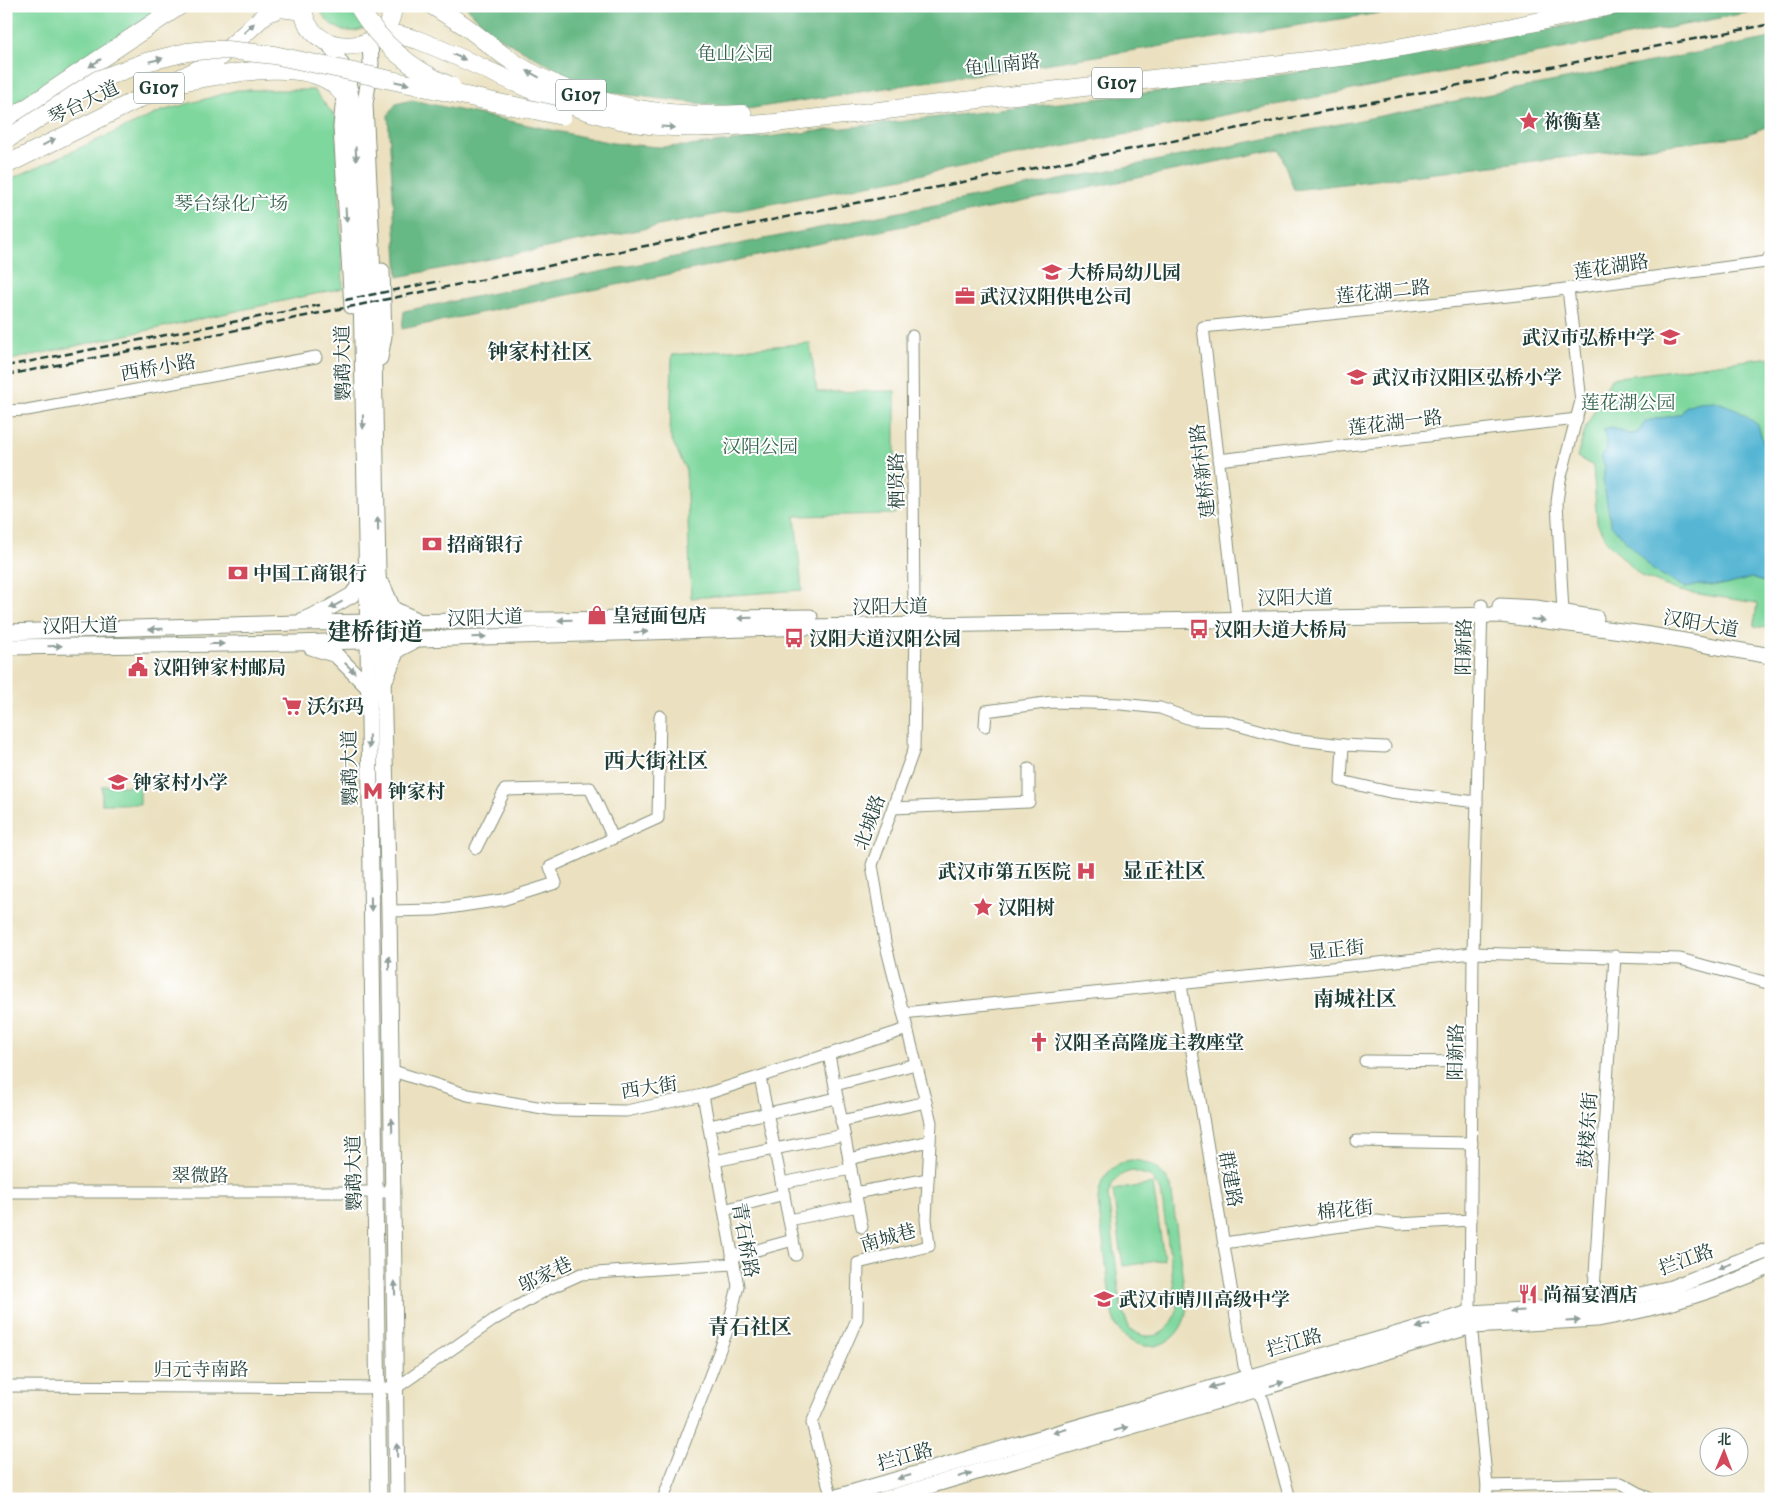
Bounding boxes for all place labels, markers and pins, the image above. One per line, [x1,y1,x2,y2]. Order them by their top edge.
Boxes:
place icon: 祢衡墓 [1518,110,1540,132]
place label: 祢衡墓 [1544,110,1601,136]
school or university icon: 大桥局幼儿园 [1041,261,1063,283]
place label: 大桥局幼儿园 [1067,261,1181,287]
office icon: 武汉汉阳供电公司 [954,285,976,307]
place label: 武汉汉阳供电公司 [980,285,1132,311]
place label: 武汉市弘桥中学 [1522,326,1655,352]
school or university icon: 武汉市弘桥中学 [1659,326,1681,348]
school or university icon: 武汉市汉阳区弘桥小学 [1346,366,1368,388]
place label: 武汉市汉阳区弘桥小学 [1372,366,1562,392]
bank icon: 招商银行 [421,533,443,555]
place label: 招商银行 [447,533,523,559]
bank icon: 中国工商银行 [227,562,249,584]
place label: 中国工商银行 [253,562,367,588]
shop icon: 皇冠面包店 [586,604,608,626]
place label: 皇冠面包店 [612,604,707,630]
bus stop icon: 汉阳大道大桥局 [1188,618,1210,640]
place label: 汉阳大道大桥局 [1214,618,1347,644]
bus stop icon: 汉阳大道汉阳公园 [783,627,805,649]
place label: 汉阳大道汉阳公园 [809,627,961,653]
public building icon: 汉阳钟家村邮局 [127,656,149,678]
place label: 汉阳钟家村邮局 [153,656,286,682]
supermarket icon: 沃尔玛 [281,695,303,717]
place label: 沃尔玛 [307,695,364,721]
school or university icon: 钟家村小学 [107,771,129,793]
place label: 钟家村小学 [133,771,228,797]
metro station icon: 钟家村 [362,780,384,802]
place label: 钟家村 [388,780,445,806]
place label: 武汉市第五医院 [938,860,1071,886]
hospital icon: 武汉市第五医院 [1075,860,1097,882]
place icon: 汉阳树 [972,896,994,918]
place label: 汉阳树 [998,896,1055,922]
church icon: 汉阳圣高隆庞主教座堂 [1028,1031,1050,1053]
place label: 汉阳圣高隆庞主教座堂 [1054,1031,1244,1057]
restaurant icon: 尚福宴酒店 [1517,1283,1539,1305]
place label: 尚福宴酒店 [1543,1283,1638,1309]
school or university icon: 武汉市晴川高级中学 [1093,1288,1115,1310]
place label: 武汉市晴川高级中学 [1119,1288,1290,1314]

